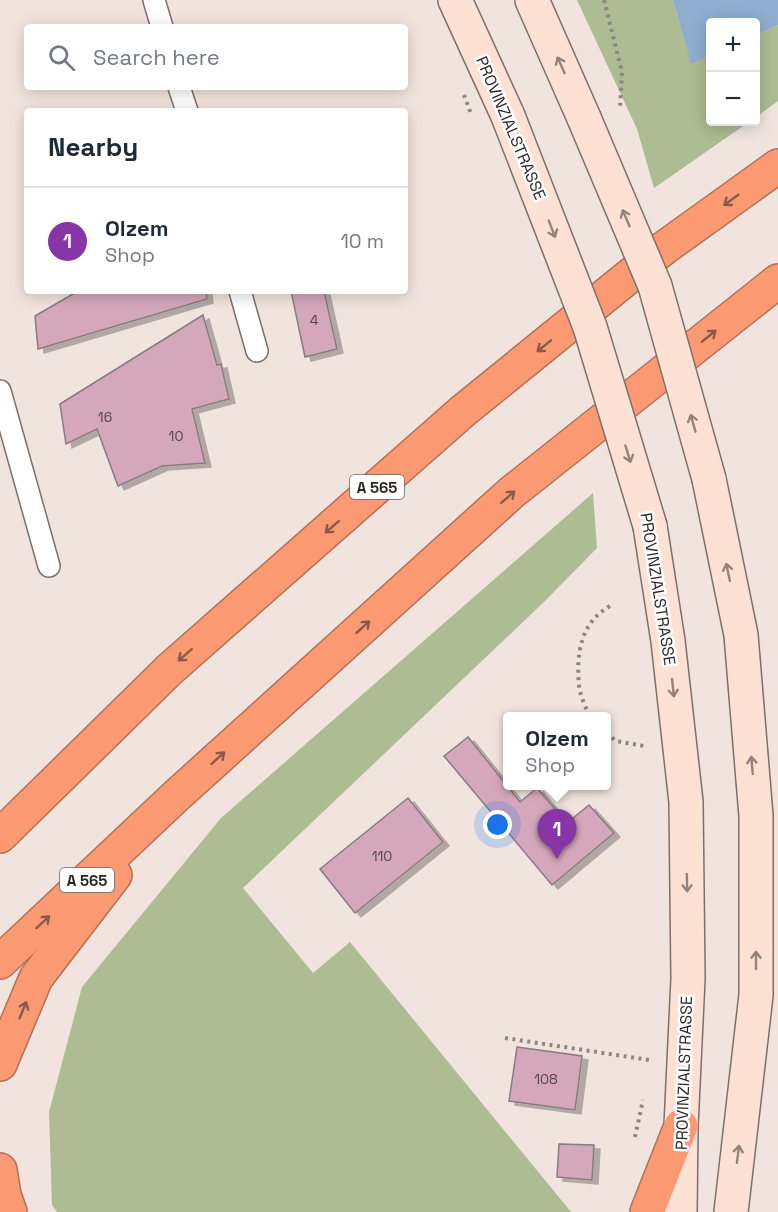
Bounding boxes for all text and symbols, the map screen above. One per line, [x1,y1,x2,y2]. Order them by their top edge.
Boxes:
map controls [706,18,760,126]
button: + [706,18,760,72]
search box [24,24,408,90]
icon: search [45,41,78,74]
text: Search here [93,43,220,71]
street label: PROVINZIALSTRASSE [471,53,551,203]
one-way arrow [554,56,566,74]
button: − [706,72,760,126]
text: Nearby [48,130,138,164]
one-way arrow [723,194,739,206]
one-way arrow [620,209,631,228]
text: Olzem [105,214,168,242]
one-way arrow [548,220,559,238]
text: 1 [63,228,72,254]
text: 10 m [340,228,384,254]
text: Shop [105,242,155,268]
house number: 4 [310,311,319,329]
one-way arrow [701,329,717,342]
one-way arrow [536,339,552,352]
house number: 16 [98,408,112,426]
one-way arrow [687,414,698,433]
house number: 10 [169,427,183,445]
one-way arrow [623,444,634,463]
road number: A 565 [350,475,404,499]
one-way arrow [500,490,515,504]
street label: PROVINZIALSTRASSE [636,511,680,667]
one-way arrow [324,520,339,534]
one-way arrow [722,563,733,582]
one-way arrow [355,620,370,634]
one-way arrow [177,649,193,662]
one-way arrow [668,678,679,698]
popup [503,712,611,790]
text: Olzem [525,724,589,752]
one-way arrow [210,751,225,765]
text: Shop [525,752,575,778]
one-way arrow [746,756,757,776]
your location [483,810,512,839]
pin: 1 [538,810,576,859]
house number: 110 [372,847,392,865]
road number: A 565 [60,868,114,892]
one-way arrow [681,872,693,892]
one-way arrow [35,915,50,929]
one-way arrow [750,951,762,971]
street label: PROVINZIALSTRASSE [671,996,697,1150]
one-way arrow [18,1001,29,1020]
house number: 108 [534,1070,558,1088]
one-way arrow [732,1144,743,1164]

